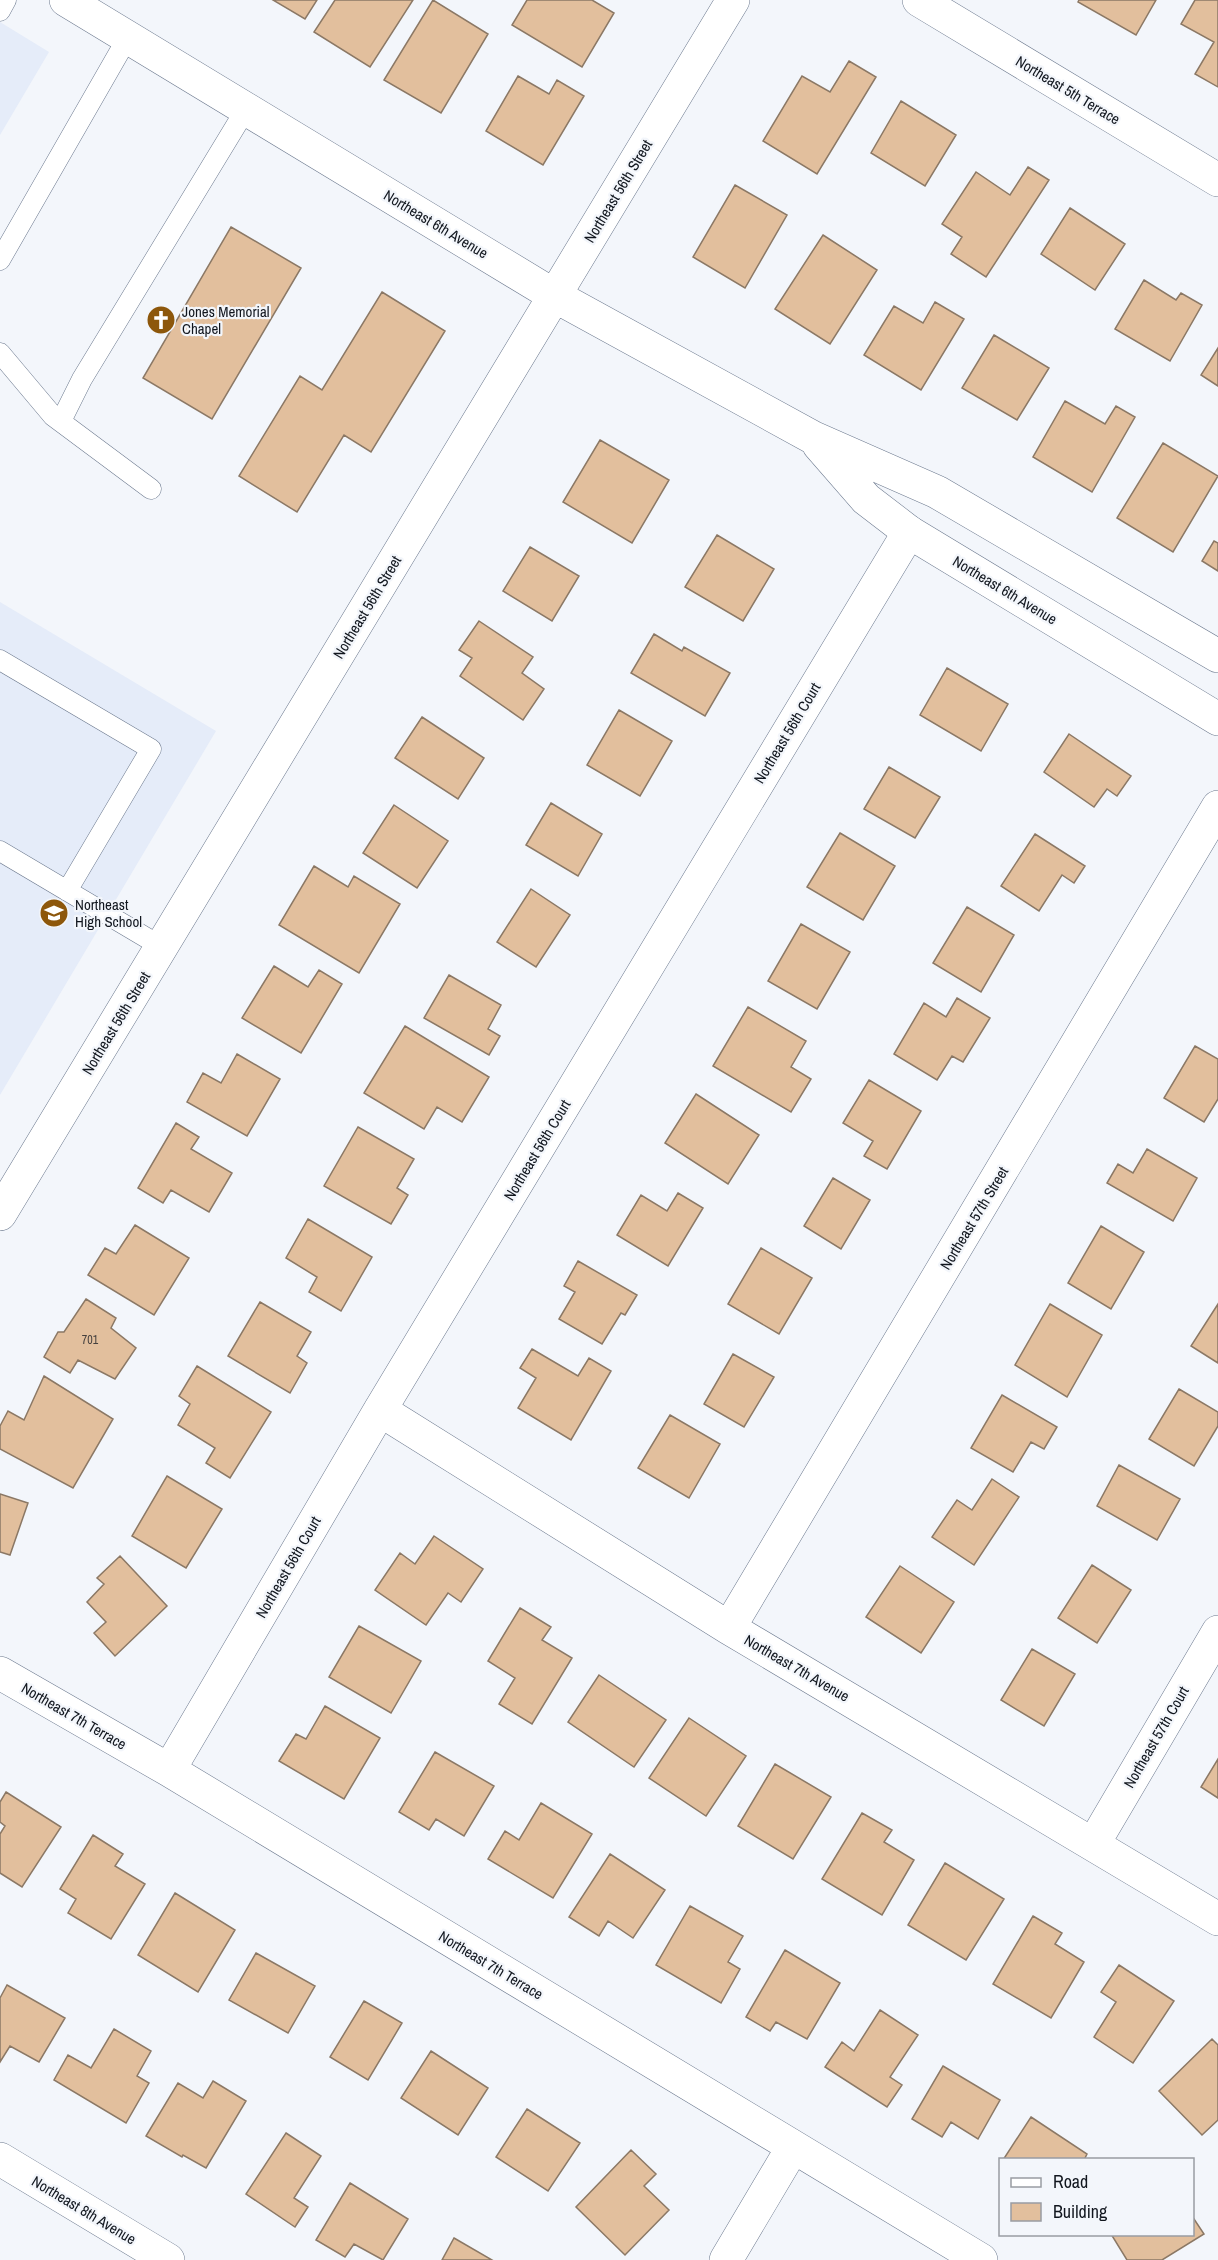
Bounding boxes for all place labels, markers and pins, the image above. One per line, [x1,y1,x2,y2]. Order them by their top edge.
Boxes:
place label: Jones Memorial Chapel [182,301,270,339]
church icon: Jones Memorial Chapel [145,304,177,336]
place label: Northeast High School [75,894,142,932]
school or university icon: Northeast High School [38,897,70,929]

